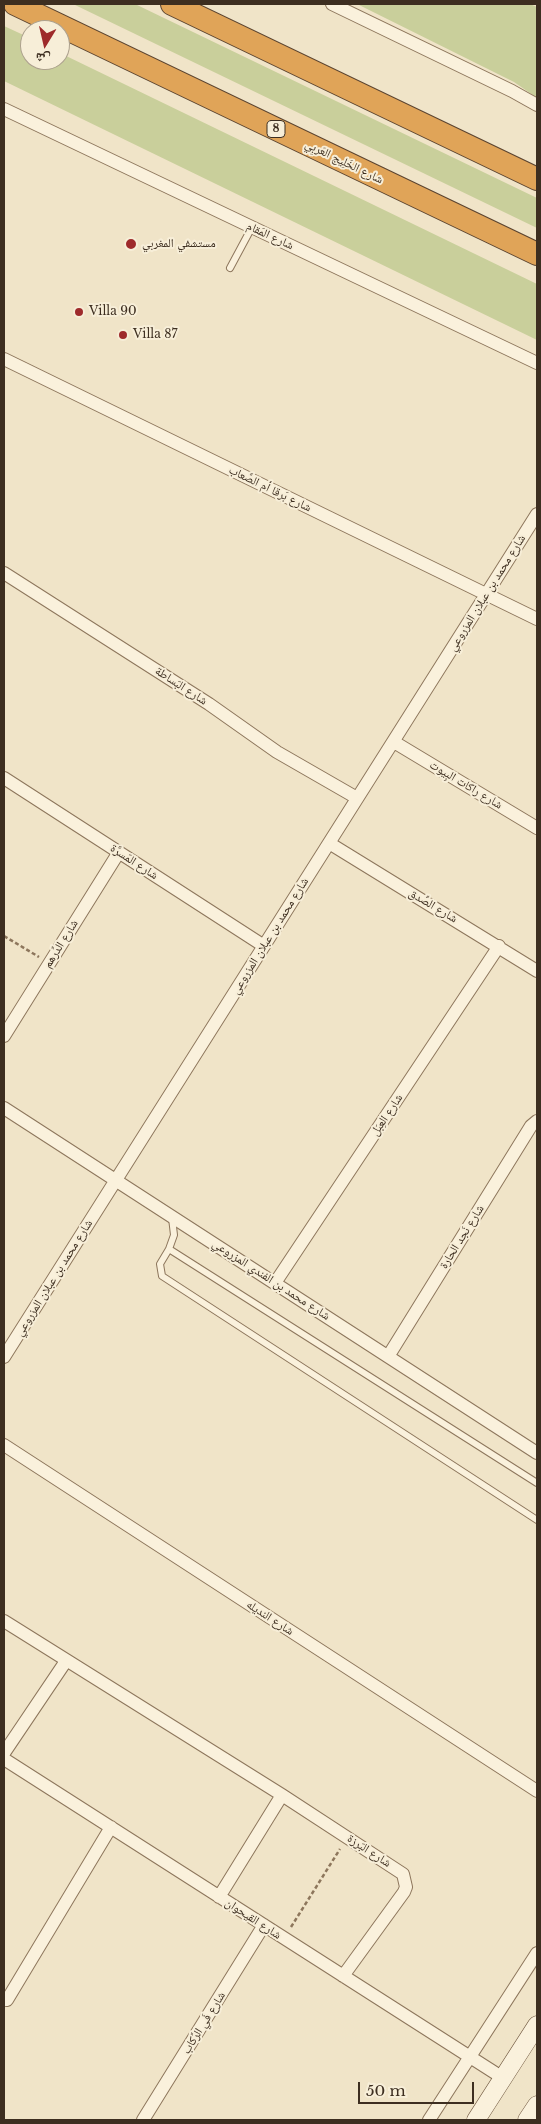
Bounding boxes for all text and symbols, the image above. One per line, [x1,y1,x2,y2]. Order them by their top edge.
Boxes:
north arrow [20,20,70,70]
text: ش [34,49,52,69]
road number: 8 [267,120,285,138]
street label: شارع الخَلِيج العَربِي [303,137,385,187]
street label: شارع المَقام [244,219,296,253]
marker: مستشفي المغربي [124,237,138,251]
place label: مستشفي المغربي [142,237,216,251]
place label: Villa 90 [89,305,137,319]
marker: Villa 90 [73,306,85,318]
place label: Villa 87 [133,328,178,342]
marker: Villa 87 [117,329,129,341]
street label: شارع بَرقا أم الصَّعاب [226,463,314,515]
street label: شارع محمد بن عبلان المزروعي [445,532,529,654]
street label: شارع البَساطة [152,664,210,708]
street label: شارع راكات البِيوت [427,758,505,812]
street label: شارع المَسرَّة [107,841,161,883]
street label: شارع محمد بن عبلان المزروعي [228,875,312,997]
street label: شارع الصِّدق [406,886,460,926]
street label: شارع الدِّرهم [40,917,82,971]
street label: شارع العِبَل [368,1091,406,1139]
street label: شارع نَجد الحارة [437,1202,487,1272]
street label: شارع محمد بن عبلان المزروعي [12,1217,96,1339]
street label: شارع محمد بن الفندي المزروعي [209,1237,333,1323]
street label: شارع النديله [244,1597,296,1639]
street label: شارع البَرزة [344,1831,394,1871]
street label: شارع القيحوان [222,1896,284,1942]
street label: شارع فَي الرِّكاب [179,1989,229,2057]
scale bar [361,2072,477,2104]
text: 50 m [366,2081,406,2100]

